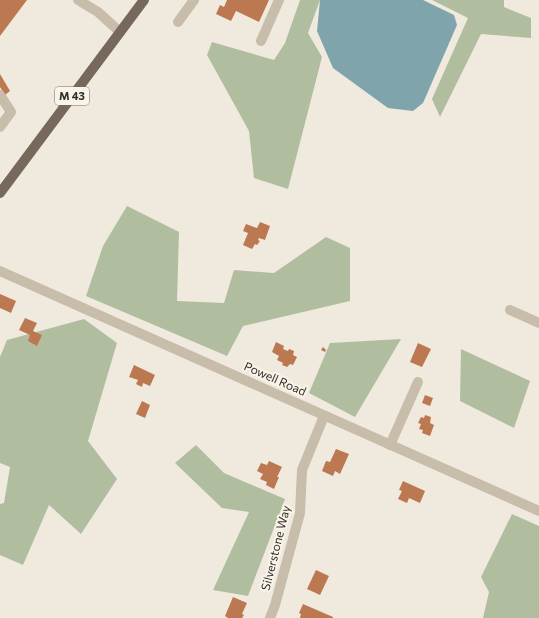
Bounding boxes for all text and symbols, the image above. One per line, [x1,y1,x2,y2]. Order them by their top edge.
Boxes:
road number: M 43 [55,87,89,105]
street label: Powell Road [242,358,309,398]
street label: Silverstone Way [258,504,292,592]

